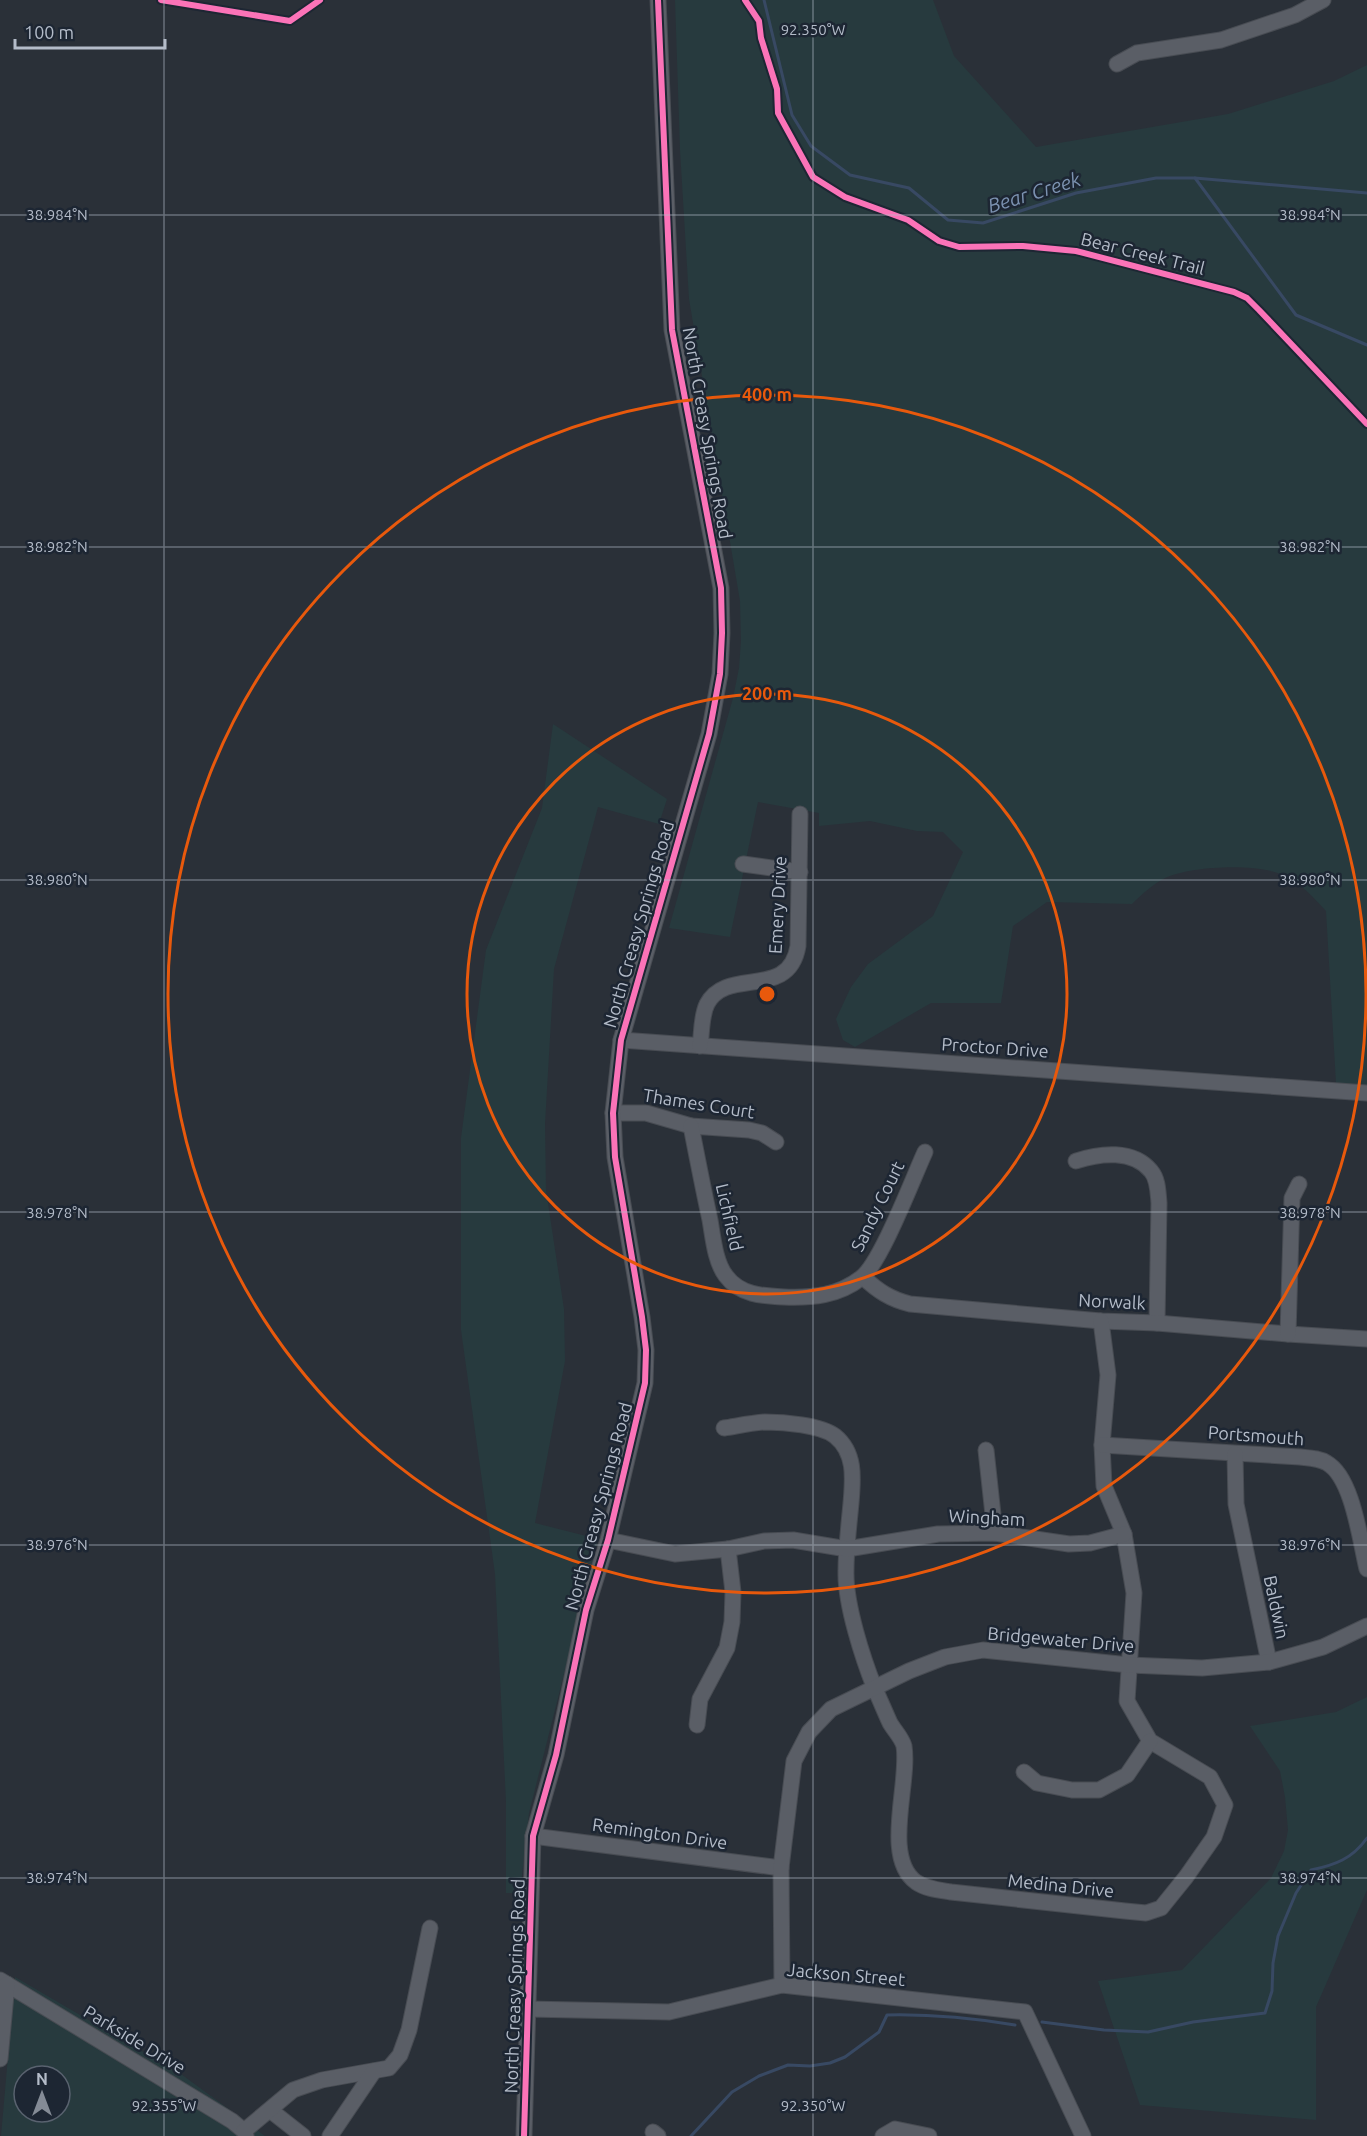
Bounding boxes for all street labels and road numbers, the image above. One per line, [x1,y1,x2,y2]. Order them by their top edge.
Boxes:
street label: Bear Creek Trail [1079,228,1207,278]
street label: North Creasy Springs Road [680,326,736,540]
street label: North Creasy Springs Road [599,818,677,1030]
street label: Emery Drive [764,855,790,955]
street label: Proctor Drive [941,1033,1049,1061]
street label: Thames Court [642,1084,756,1122]
street label: Sandy Court [847,1158,907,1254]
street label: Lichfield [713,1181,747,1253]
street label: Norwalk [1078,1289,1146,1313]
street label: North Creasy Springs Road [561,1400,635,1612]
street label: Portsmouth [1207,1422,1305,1448]
street label: Wingham [948,1505,1026,1529]
street label: Baldwin [1261,1573,1293,1641]
street label: Bridgewater Drive [987,1623,1135,1655]
street label: Remington Drive [591,1814,729,1852]
street label: Medina Drive [1007,1869,1115,1901]
street label: North Creasy Springs Road [500,1878,528,2094]
street label: Jackson Street [786,1959,906,1989]
street label: Parkside Drive [81,2001,189,2077]

